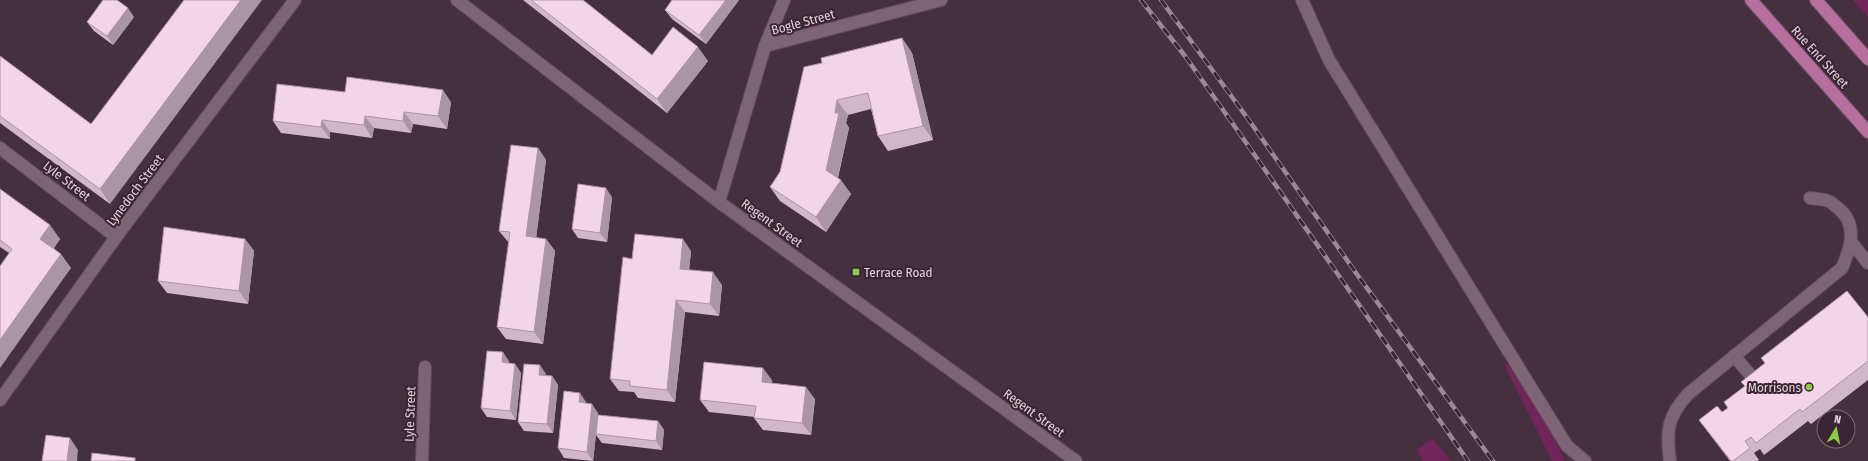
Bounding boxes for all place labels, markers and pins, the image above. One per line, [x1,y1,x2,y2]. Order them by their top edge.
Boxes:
place label: Terrace Road [864,265,933,280]
marker: Terrace Road [851,267,861,277]
place label: Morrisons [1748,380,1801,395]
marker: Morrisons [1804,382,1814,392]

